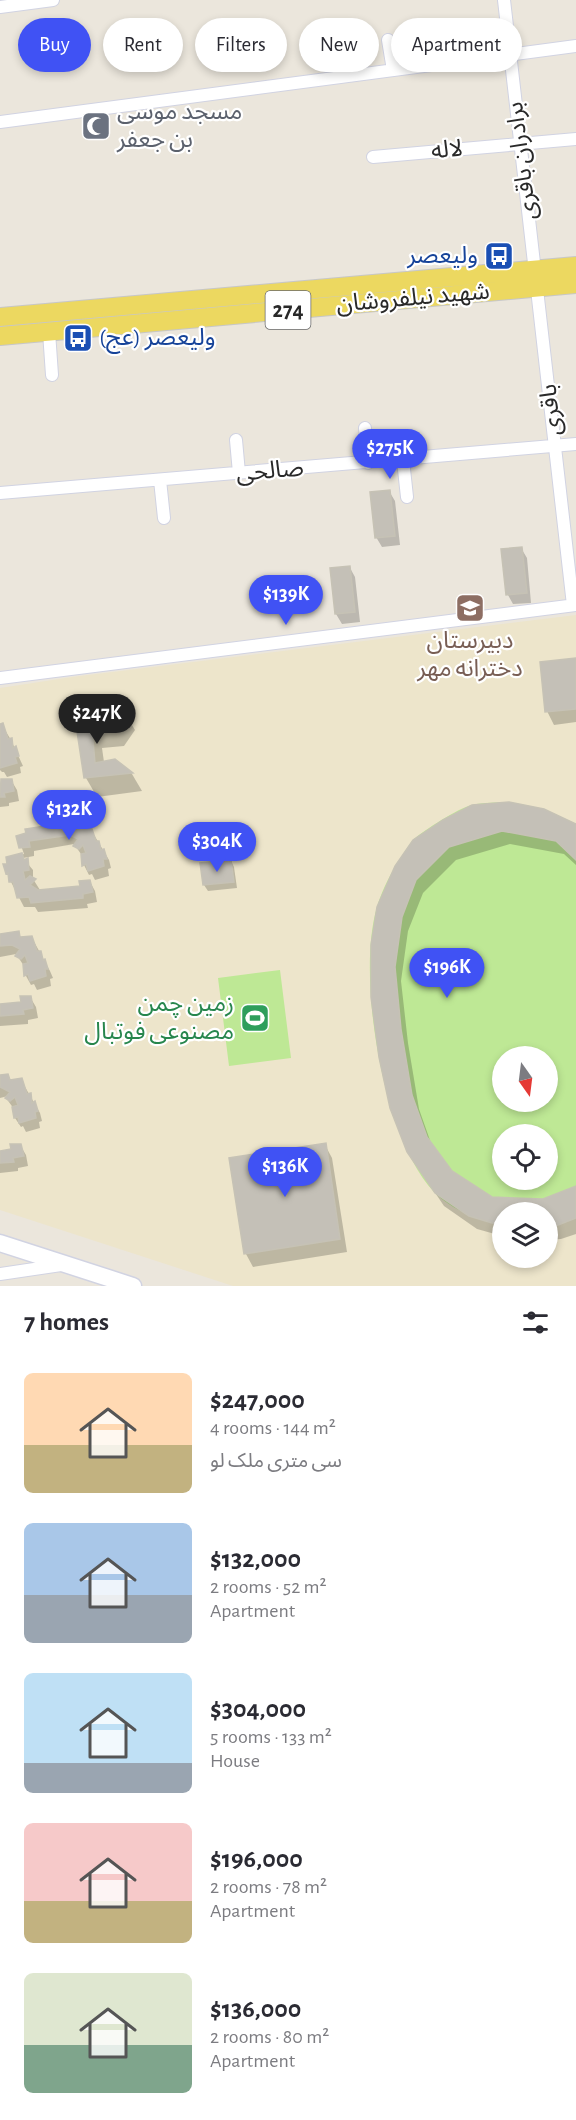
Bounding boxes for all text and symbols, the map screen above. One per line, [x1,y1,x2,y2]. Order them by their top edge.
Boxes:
chip: Buy [18,18,91,72]
chip: Rent [103,18,183,72]
chip: Filters [195,18,287,72]
chip: New [299,18,379,72]
chip: Apartment [391,18,522,72]
place label: مسجد موسی بن جعفر [116,100,242,153]
street label: برادران باقری [503,100,542,221]
mosque icon: مسجد موسی بن جعفر [80,110,112,142]
street label: لاله [430,137,464,163]
bus stop icon: ولیعصر [483,240,515,272]
place label: ولیعصر [406,244,478,269]
street label: شهید نیلفروشان [335,279,491,318]
road number: 274 [266,291,310,329]
bus stop icon: ولیعصر (عج) [62,322,94,354]
place label: ولیعصر (عج) [99,326,216,354]
street label: باقری [536,383,567,437]
pin: $275K [348,429,432,480]
text: $275K [366,438,414,458]
street label: صالحی [235,456,305,486]
pin: $139K [244,575,328,626]
text: $139K [263,584,309,604]
school or university icon: دبیرستان دخترانه مهر [454,592,486,624]
place label: دبیرستان دخترانه مهر [416,629,523,682]
pin: $247K [55,694,139,745]
text: $247K [73,703,121,723]
pin: $132K [27,790,111,841]
text: $132K [46,799,92,819]
pin: $304K [175,822,259,873]
text: $304K [192,831,242,851]
pin: $196K [405,948,489,999]
text: $196K [423,957,471,977]
place label: زمین چمن مصنوعی فوتبال [84,992,234,1045]
sports icon: زمین چمن مصنوعی فوتبال [239,1002,271,1034]
north arrow [492,1046,558,1112]
map controls [492,1046,558,1268]
button: locate [492,1124,558,1190]
pin: $136K [243,1147,327,1198]
text: $136K [262,1156,308,1176]
button: layers [492,1202,558,1268]
icon: filters [519,1306,552,1339]
text: 7 homes [24,1309,109,1335]
text: $247,000 [210,1387,305,1413]
icon: home [72,1397,144,1469]
text: 4 rooms · 144 m² [210,1418,336,1438]
text: سی متری ملک لو [210,1451,342,1471]
text: $132,000 [210,1546,301,1572]
icon: home [72,1547,144,1619]
text: 2 rooms · 52 m² [210,1577,327,1597]
text: Apartment [210,1601,295,1621]
text: $304,000 [210,1696,306,1722]
icon: home [72,1697,144,1769]
text: 5 rooms · 133 m² [210,1727,332,1747]
text: House [210,1751,260,1771]
text: $196,000 [210,1846,303,1872]
icon: home [72,1847,144,1919]
text: 2 rooms · 78 m² [210,1877,327,1897]
text: Apartment [210,1901,295,1921]
text: $136,000 [210,1996,301,2022]
icon: home [72,1997,144,2069]
text: 2 rooms · 80 m² [210,2027,329,2047]
text: Apartment [210,2051,295,2071]

